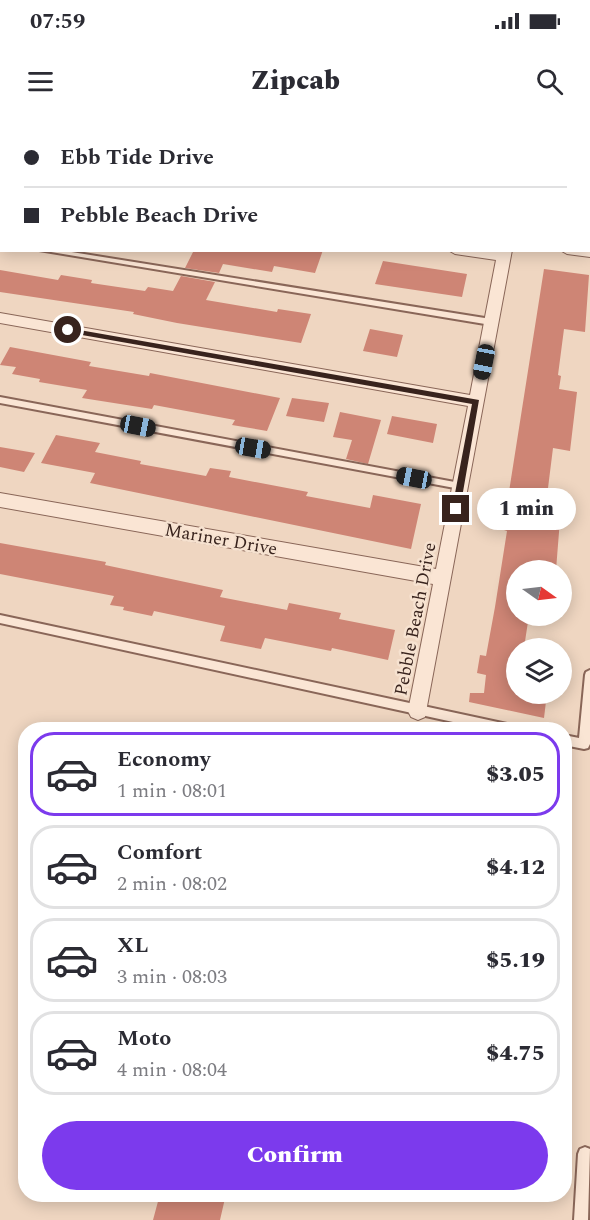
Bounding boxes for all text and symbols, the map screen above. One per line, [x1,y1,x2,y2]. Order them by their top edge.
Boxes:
text: 07:59 [30,5,85,38]
text: Zipcab [250,60,340,102]
icon: menu [24,65,57,98]
icon: search [533,65,566,98]
text: Ebb Tide Drive [60,141,214,174]
text: Pebble Beach Drive [60,199,258,232]
route start [54,316,81,343]
car [472,343,496,381]
car [119,414,157,438]
car [234,436,272,460]
car [395,466,433,490]
callout: 1 min [477,488,576,530]
text: 1 min [499,494,554,524]
route end [442,495,469,522]
street label: Mariner Drive [163,516,279,563]
street label: Pebble Beach Drive [387,540,444,698]
north arrow [506,560,572,626]
map controls [506,560,572,704]
button: layers [506,638,572,704]
text: Economy [117,743,210,776]
icon: car [45,747,99,801]
text: $3.05 [486,758,545,791]
text: 1 min · 08:01 [117,776,227,806]
text: Comfort [117,836,202,869]
icon: car [45,840,99,894]
text: $4.12 [486,851,545,884]
text: 2 min · 08:02 [117,869,227,899]
text: XL [117,929,148,962]
icon: car [45,933,99,987]
text: $5.19 [486,944,545,977]
text: 3 min · 08:03 [117,962,227,992]
text: Moto [117,1022,171,1055]
icon: car [45,1026,99,1080]
text: $4.75 [486,1037,545,1070]
text: 4 min · 08:04 [117,1055,227,1085]
button: Confirm [42,1121,548,1190]

